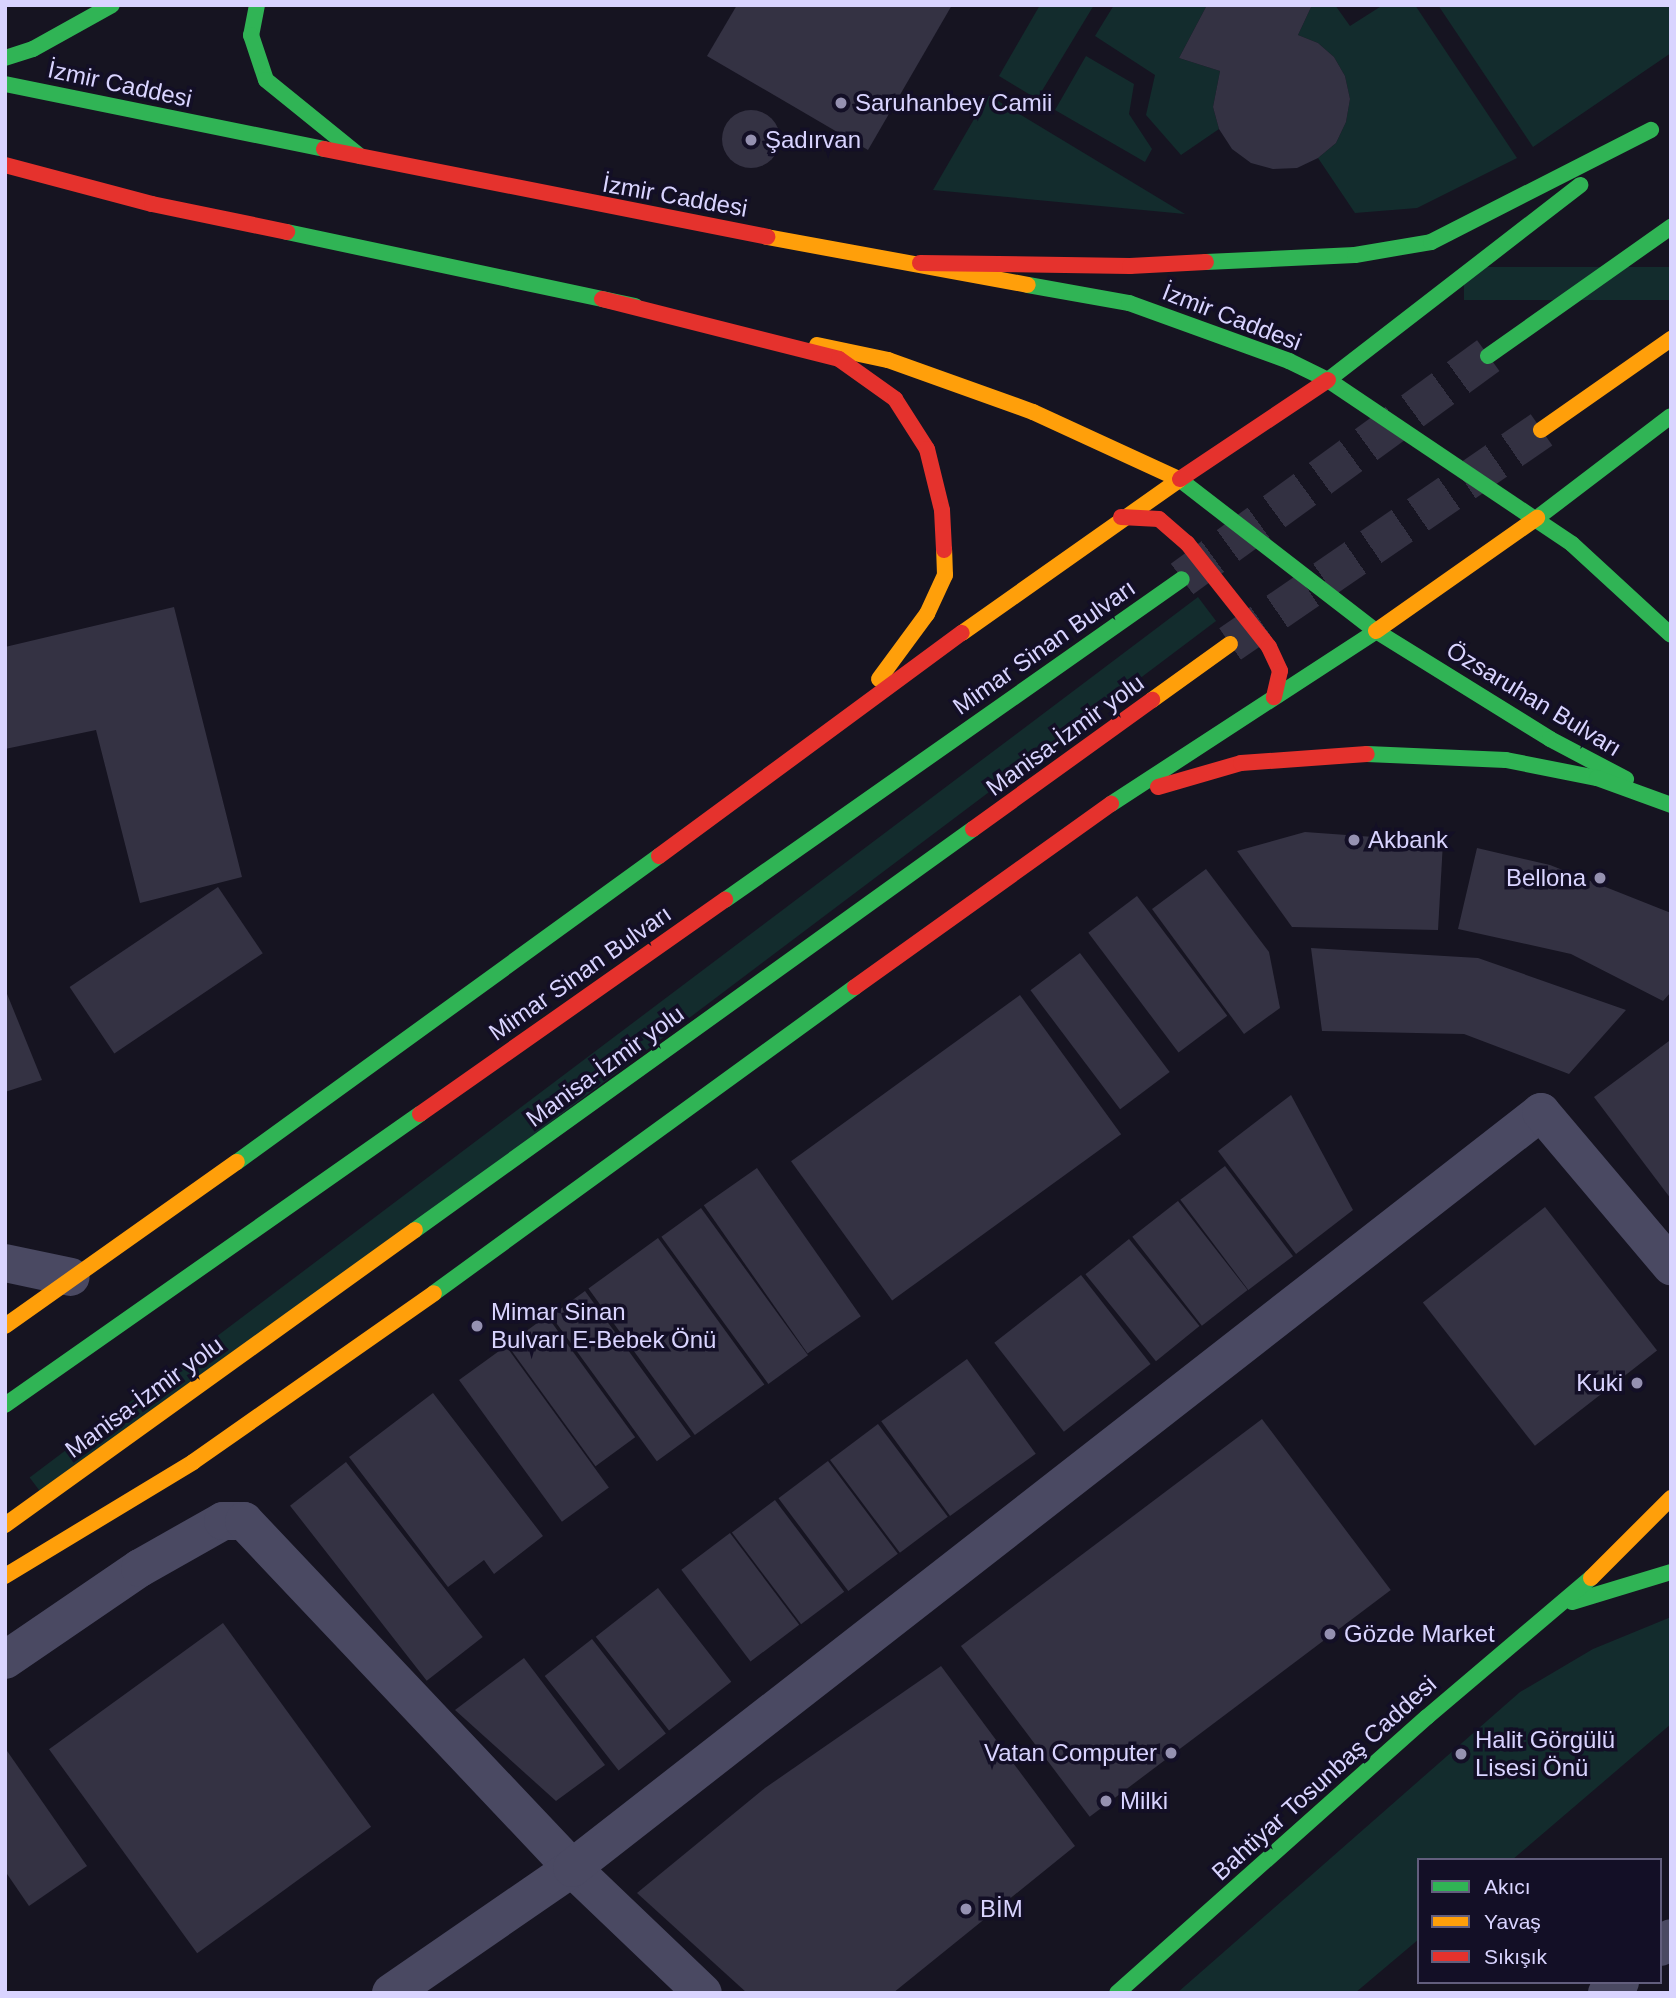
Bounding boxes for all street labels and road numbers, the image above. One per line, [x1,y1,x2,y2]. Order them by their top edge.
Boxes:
street label: İzmir Caddesi [45,55,195,113]
street label: İzmir Caddesi [600,169,750,223]
street label: İzmir Caddesi [1158,277,1306,357]
street label: Mimar Sinan Bulvarı [947,573,1141,721]
street label: Özsaruhan Bulvarı [1441,635,1627,763]
street label: Manisa-İzmir yolu [980,668,1150,802]
street label: Mimar Sinan Bulvarı [483,899,677,1047]
street label: Manisa-İzmir yolu [520,999,690,1133]
street label: Manisa-İzmir yolu [59,1330,229,1464]
street label: Bahtiyar Tosunbaş Caddesi [1206,1670,1442,1886]

